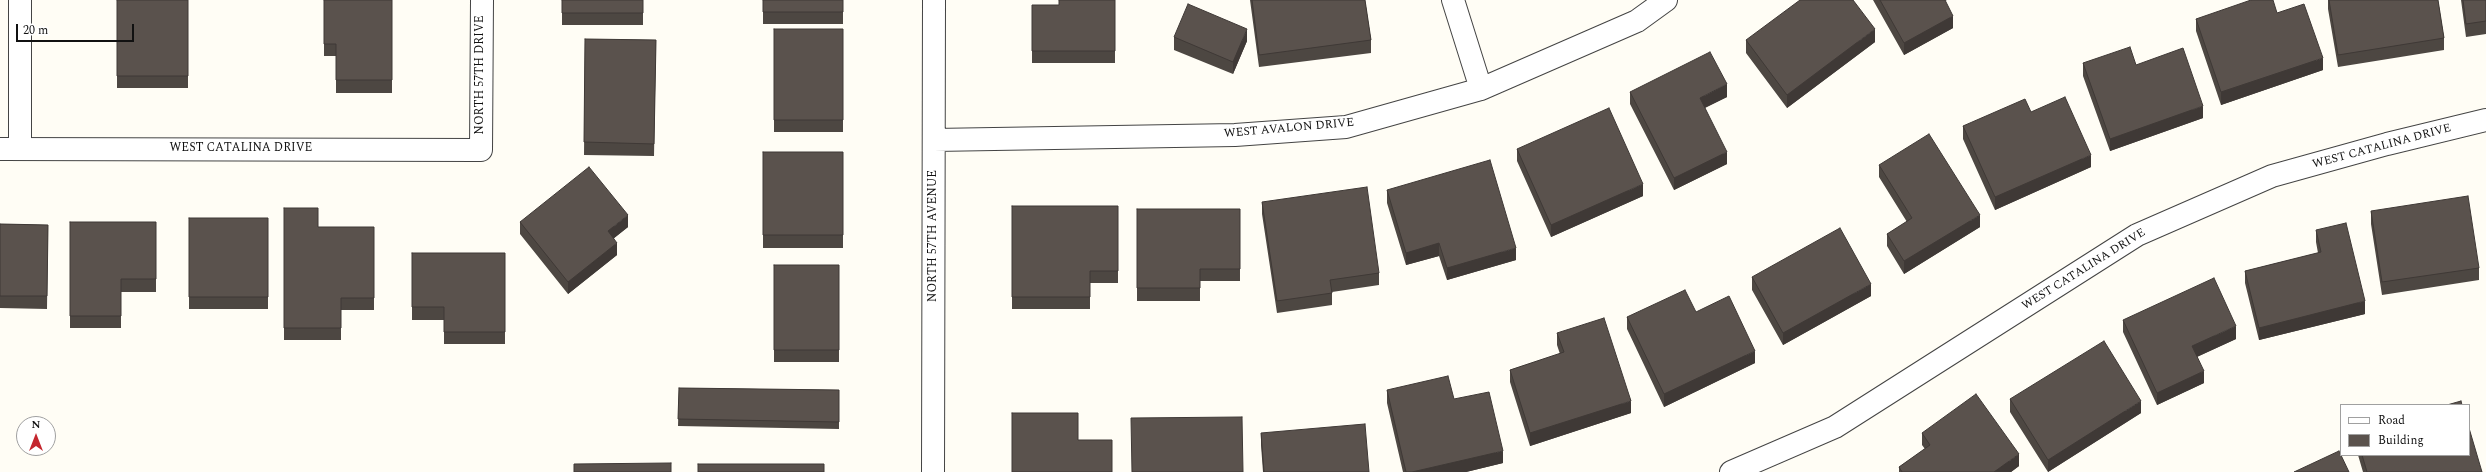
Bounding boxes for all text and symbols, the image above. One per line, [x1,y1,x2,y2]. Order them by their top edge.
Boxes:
street label: NORTH 57TH DRIVE [474,15,488,135]
scale bar [18,16,136,42]
text: 20 m [23,21,48,40]
street label: WEST AVALON DRIVE [1223,116,1355,142]
street label: WEST CATALINA DRIVE [2311,122,2453,172]
street label: WEST CATALINA DRIVE [170,142,312,156]
street label: NORTH 57TH AVENUE [927,170,941,302]
street label: WEST CATALINA DRIVE [2020,226,2148,314]
legend [2340,404,2470,456]
text: Road [2378,411,2405,430]
north arrow [16,416,56,456]
text: N [32,416,40,433]
text: Building [2378,431,2424,450]

